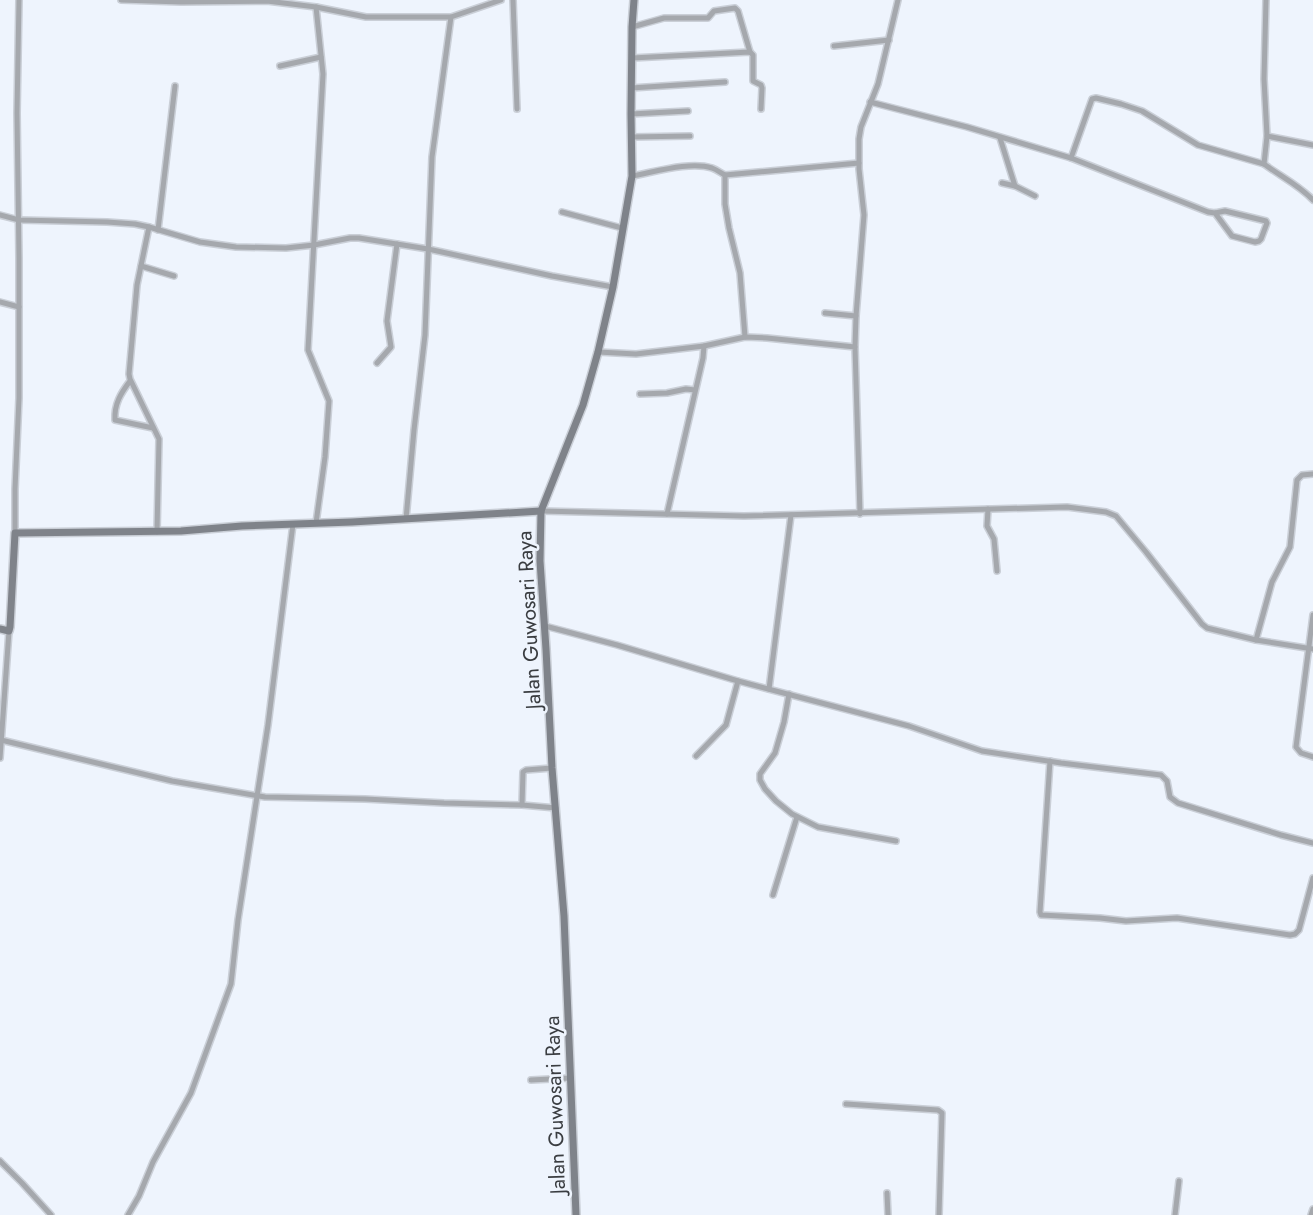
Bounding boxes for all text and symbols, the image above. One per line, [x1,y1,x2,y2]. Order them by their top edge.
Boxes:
street label: Jalan Guwosari Raya [509,530,549,713]
street label: Jalan Guwosari Raya [537,1015,573,1198]

